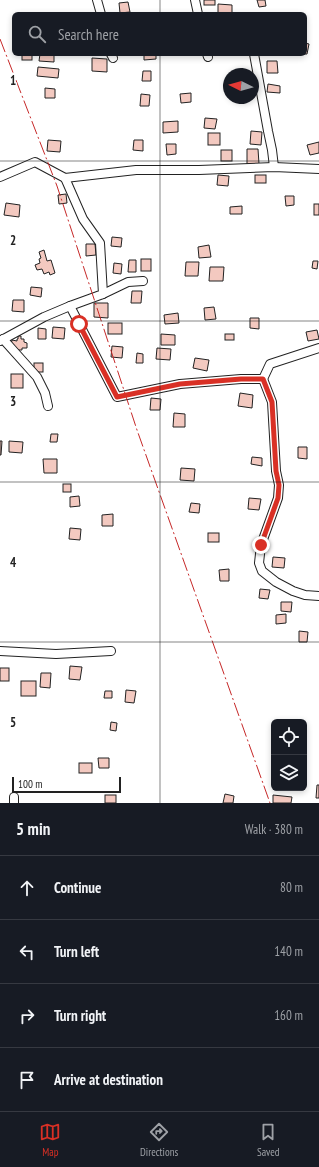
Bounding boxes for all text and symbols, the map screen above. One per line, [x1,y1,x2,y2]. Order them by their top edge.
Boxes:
search box [12,12,307,56]
icon: search [26,23,48,45]
text: Search here [58,25,119,44]
north arrow [223,68,259,104]
text: 1 [10,72,16,89]
text: 2 [10,232,16,249]
route start [70,315,88,333]
text: 3 [10,393,16,410]
route end [252,536,270,554]
text: 4 [10,554,17,571]
text: 5 [10,714,16,731]
map controls [271,719,307,791]
button: locate [271,719,307,755]
button: layers [271,755,307,791]
scale bar [12,775,121,794]
text: 100 m [18,777,42,791]
text: 5 min [16,818,50,840]
text: Walk · 380 m [245,821,303,838]
icon: ahead [16,877,38,899]
text: Continue [54,878,101,897]
text: 80 m [280,879,303,896]
icon: left [16,941,38,963]
text: Turn left [54,942,99,961]
text: 140 m [274,943,303,960]
icon: right [16,1005,38,1027]
text: Turn right [54,1006,106,1025]
text: 160 m [274,1007,303,1024]
icon: arrive [16,1069,38,1091]
text: Arrive at destination [54,1070,163,1089]
tab: Map [39,1121,61,1159]
tab: Directions [140,1121,178,1159]
tab: Saved [257,1121,280,1159]

